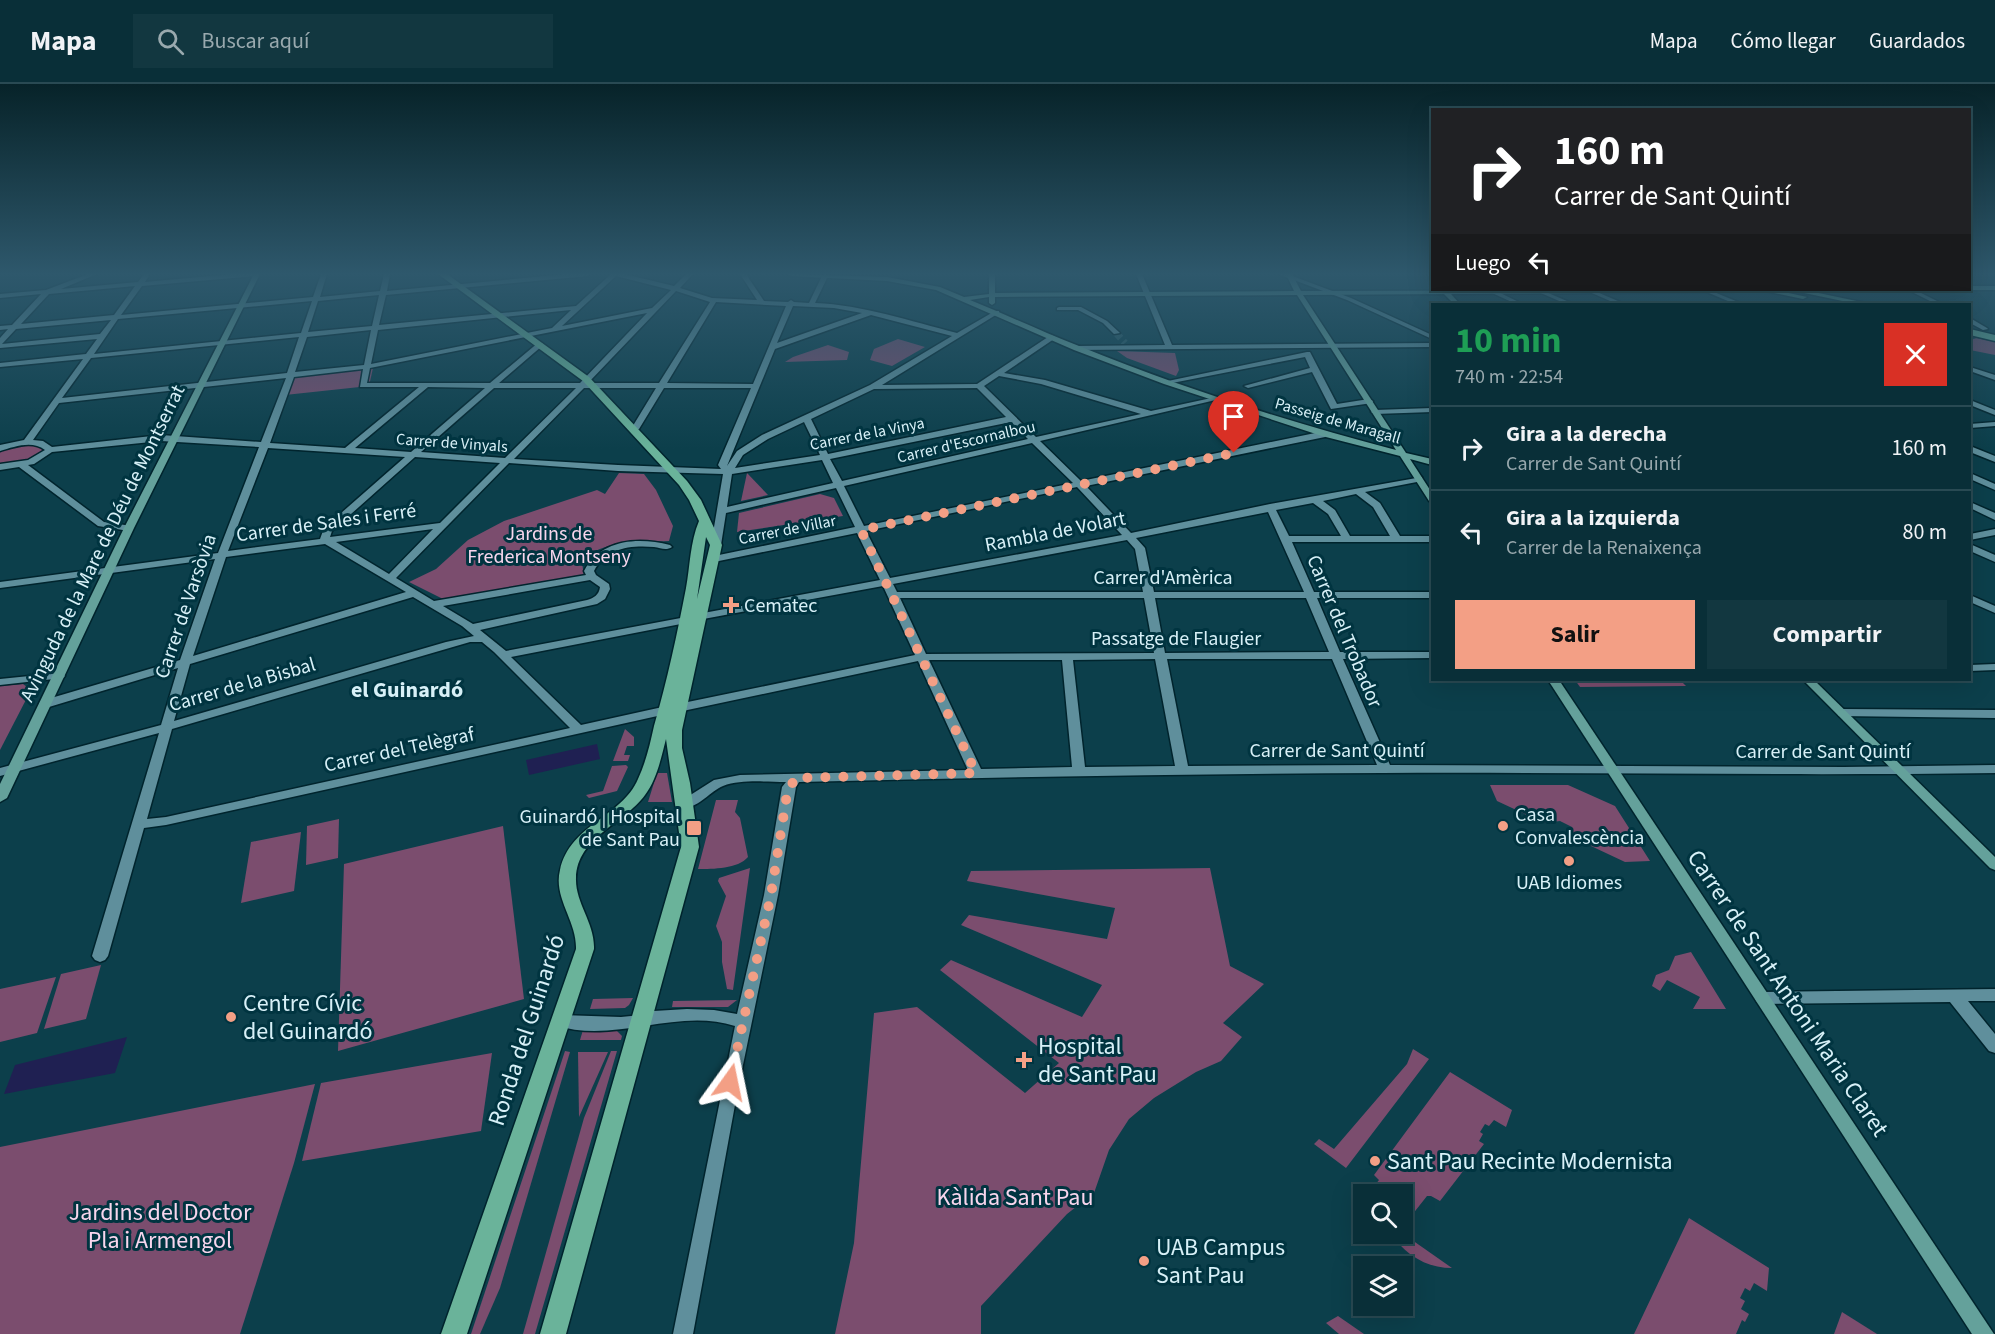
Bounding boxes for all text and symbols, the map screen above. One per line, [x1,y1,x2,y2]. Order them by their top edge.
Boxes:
search box [133,14,553,68]
text: Mapa [30,21,97,61]
icon: search [154,25,187,58]
text: Buscar aquí [202,25,309,57]
text: Mapa [1650,26,1698,56]
text: Cómo llegar [1731,26,1836,56]
text: Guardados [1869,26,1965,56]
text: 160 m [1554,121,1665,181]
icon: right [1455,132,1533,210]
text: Carrer de Sant Quintí [1554,177,1791,216]
icon: left [1523,246,1556,279]
text: Luego [1455,247,1511,279]
text: 10 min [1455,315,1562,366]
button: close [1884,323,1947,386]
text: 740 m · 22:54 [1455,363,1563,391]
street label: Avinguda de la Mare de Déu de Montserrat [14,380,192,707]
pin [1208,391,1259,453]
street label: Passeig de Maragall [1272,392,1403,449]
icon: arrive [1217,400,1250,433]
street label: Carrer de la Vinya [808,412,926,456]
street label: Carrer d'Escornalbou [895,415,1037,469]
text: Gira a la derecha [1506,418,1667,450]
street label: Carrer de Vinyals [395,428,509,458]
icon: right [1455,432,1488,465]
text: 160 m [1892,432,1947,464]
text: Carrer de Sant Quintí [1506,450,1681,478]
street label: Carrer de Sales i Ferré [234,497,418,549]
text: Gira a la izquierda [1506,502,1680,534]
street label: Rambla de Volart [982,505,1128,559]
street label: Carrer de Villar [737,510,838,550]
icon: left [1455,516,1488,549]
text: 80 m [1902,516,1947,548]
park label: Jardins de Frederica Montseny [467,520,631,571]
street label: Carrer de Varsòvia [148,530,224,682]
text: Carrer de la Renaixença [1506,534,1702,562]
street label: Carrer del Trobador [1299,551,1389,712]
street label: Carrer d'Amèrica [1093,564,1233,592]
place label: Cematec [744,592,817,620]
marker: Cematec [722,596,740,614]
button: Salir [1455,600,1695,669]
button: Compartir [1707,600,1947,669]
street label: Passatge de Flaugier [1091,625,1261,653]
street label: Carrer de la Bisbal [166,651,319,719]
district label: el Guinardó [351,674,463,706]
street label: Carrer del Telègraf [322,720,478,780]
street label: Carrer de Sant Quintí [1249,737,1426,765]
street label: Carrer de Sant Quintí [1735,738,1912,766]
place label: Casa Convalescència [1515,801,1644,852]
place label: Guinardó | Hospital de Sant Pau [520,803,680,854]
marker: Guinardó | Hospital de Sant Pau [685,819,703,837]
marker: Casa Convalescència [1496,819,1510,833]
street label: Carrer de Sant Antoni Maria Claret [1678,843,1897,1144]
marker: UAB Idiomes [1562,854,1576,868]
place label: UAB Idiomes [1516,869,1622,897]
street label: Ronda del Guinardó [479,930,574,1130]
place label: Centre Cívic del Guinardó [243,986,373,1049]
marker: Centre Cívic del Guinardó [224,1010,238,1024]
place label: Hospital de Sant Pau [1038,1029,1157,1092]
position arrow [698,1050,762,1114]
marker: Hospital de Sant Pau [1015,1051,1033,1069]
place label: Sant Pau Recinte Modernista [1387,1144,1673,1179]
marker: Sant Pau Recinte Modernista [1368,1154,1382,1168]
park label: Kàlida Sant Pau [937,1180,1093,1215]
map controls [1353,1184,1413,1316]
button: search [1353,1184,1413,1244]
park label: Jardins del Doctor Pla i Armengol [69,1195,252,1258]
place label: UAB Campus Sant Pau [1156,1230,1285,1293]
marker: UAB Campus Sant Pau [1137,1254,1151,1268]
button: layers [1353,1256,1413,1316]

